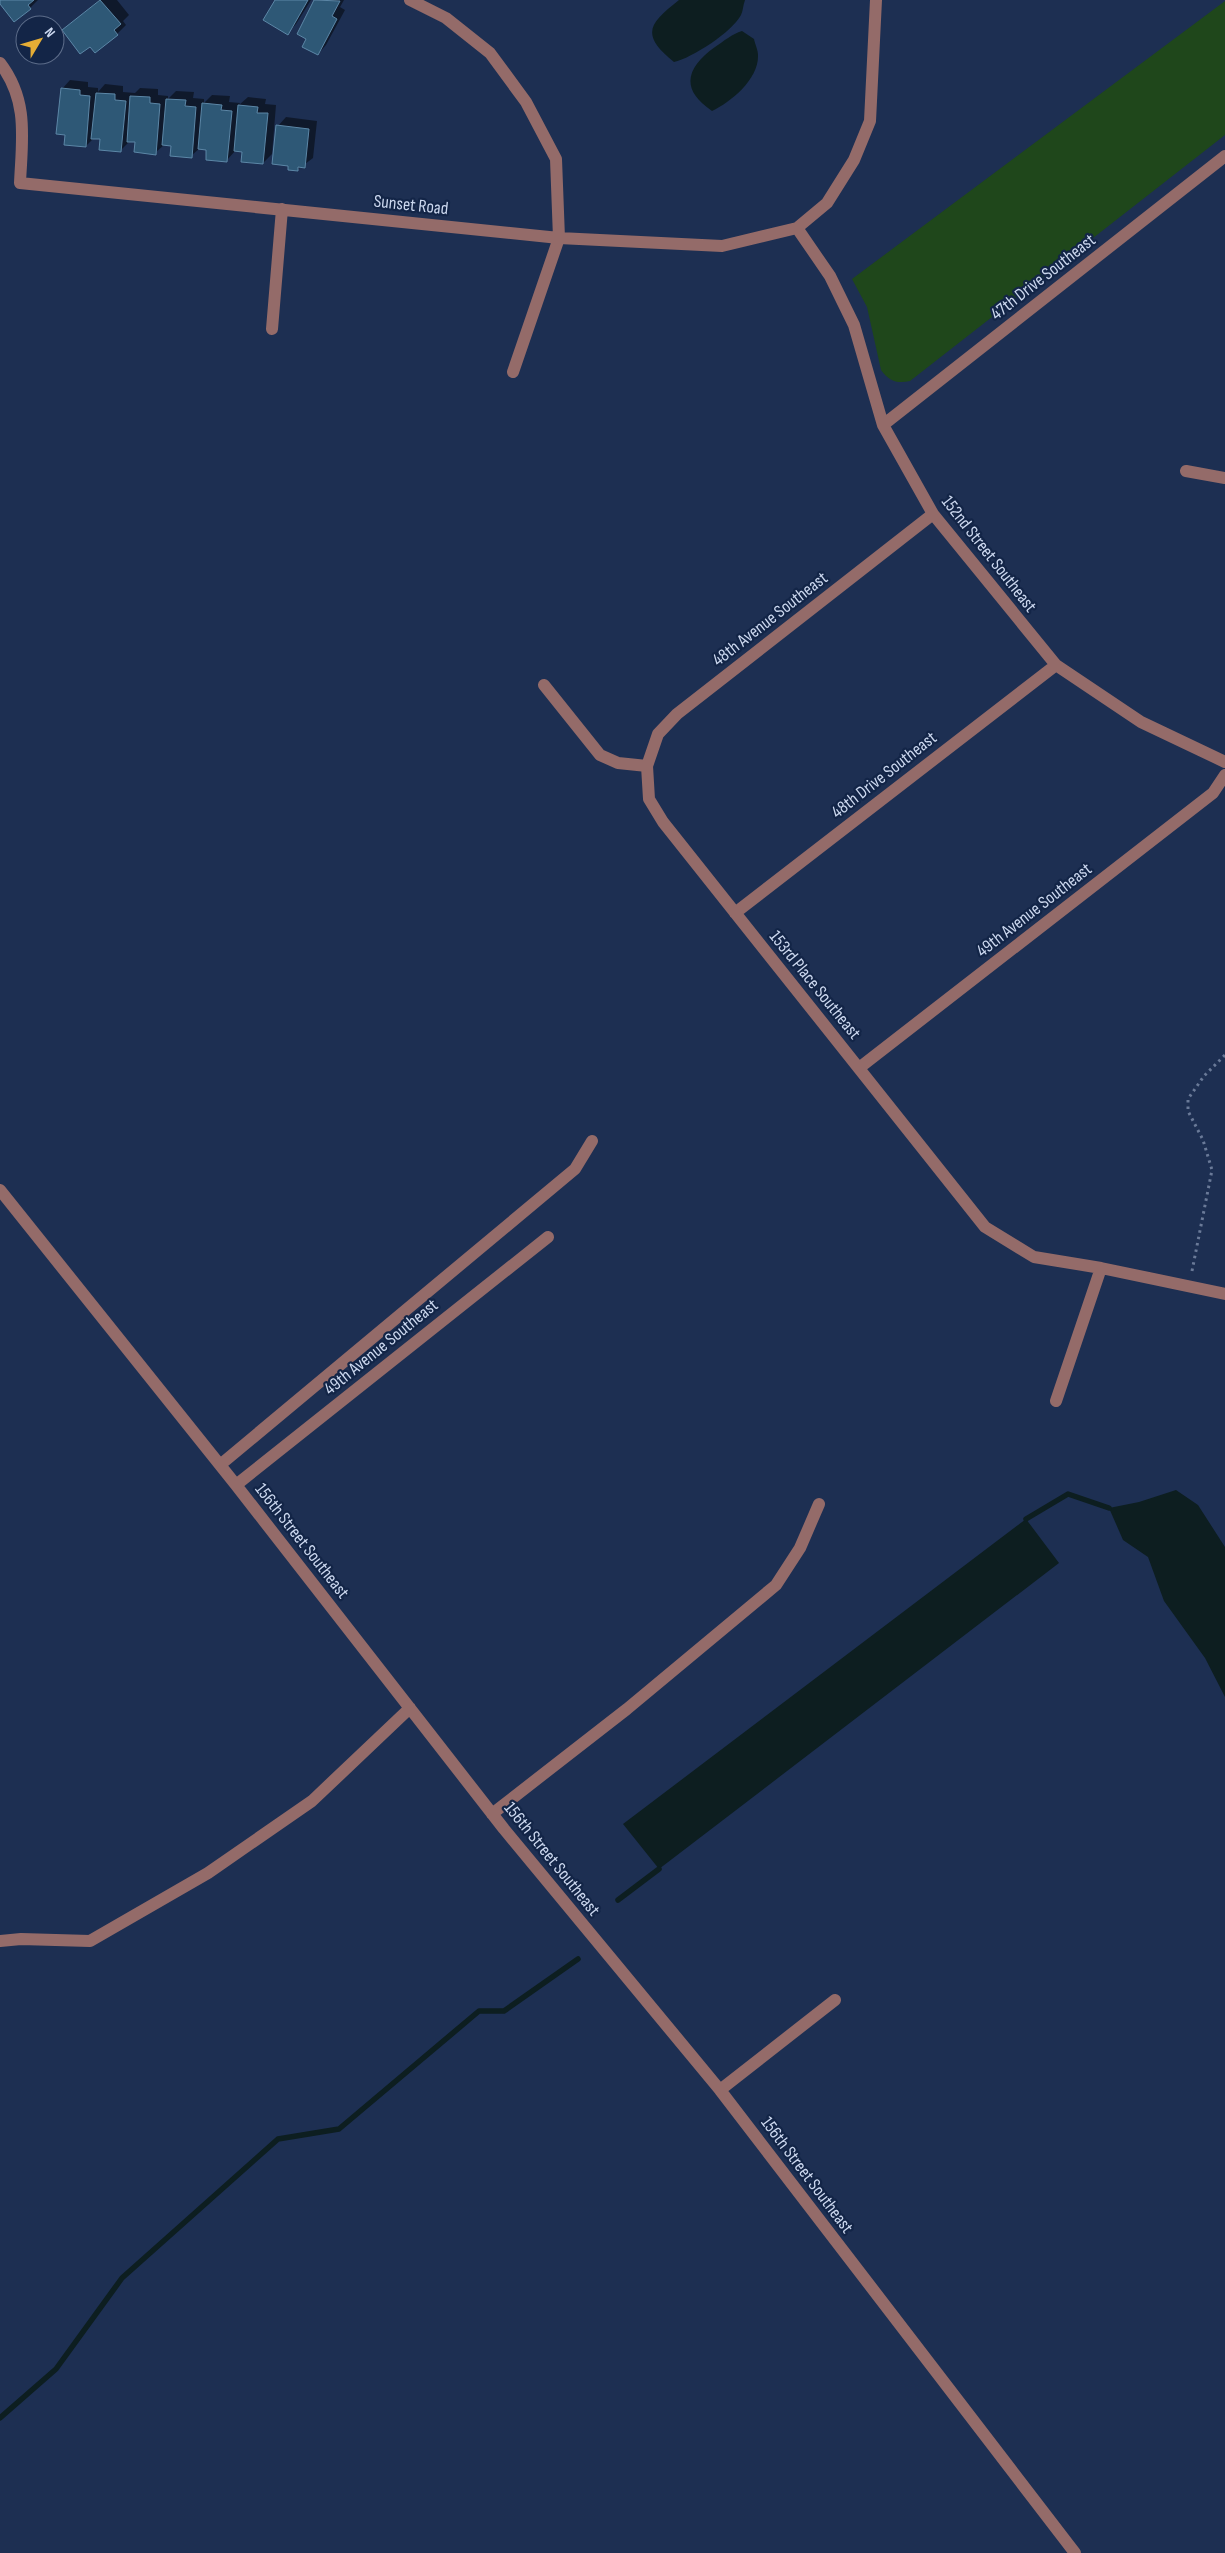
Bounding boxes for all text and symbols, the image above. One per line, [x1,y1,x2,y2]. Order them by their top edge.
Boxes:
north arrow [15,15,65,65]
text: N [41,24,59,40]
street label: Sunset Road [373,191,449,219]
street label: 47th Drive Southeast [986,229,1100,324]
street label: 152nd Street Southeast [937,492,1041,617]
street label: 48th Avenue Southeast [708,567,832,670]
street label: 48th Drive Southeast [827,727,941,823]
street label: 49th Avenue Southeast [972,858,1096,962]
street label: 153rd Place Southeast [765,927,865,1044]
street label: 49th Avenue Southeast [320,1294,443,1399]
street label: 156th Street Southeast [251,1479,354,1603]
street label: 156th Street Southeast [500,1798,605,1921]
street label: 156th Street Southeast [756,2113,858,2238]

